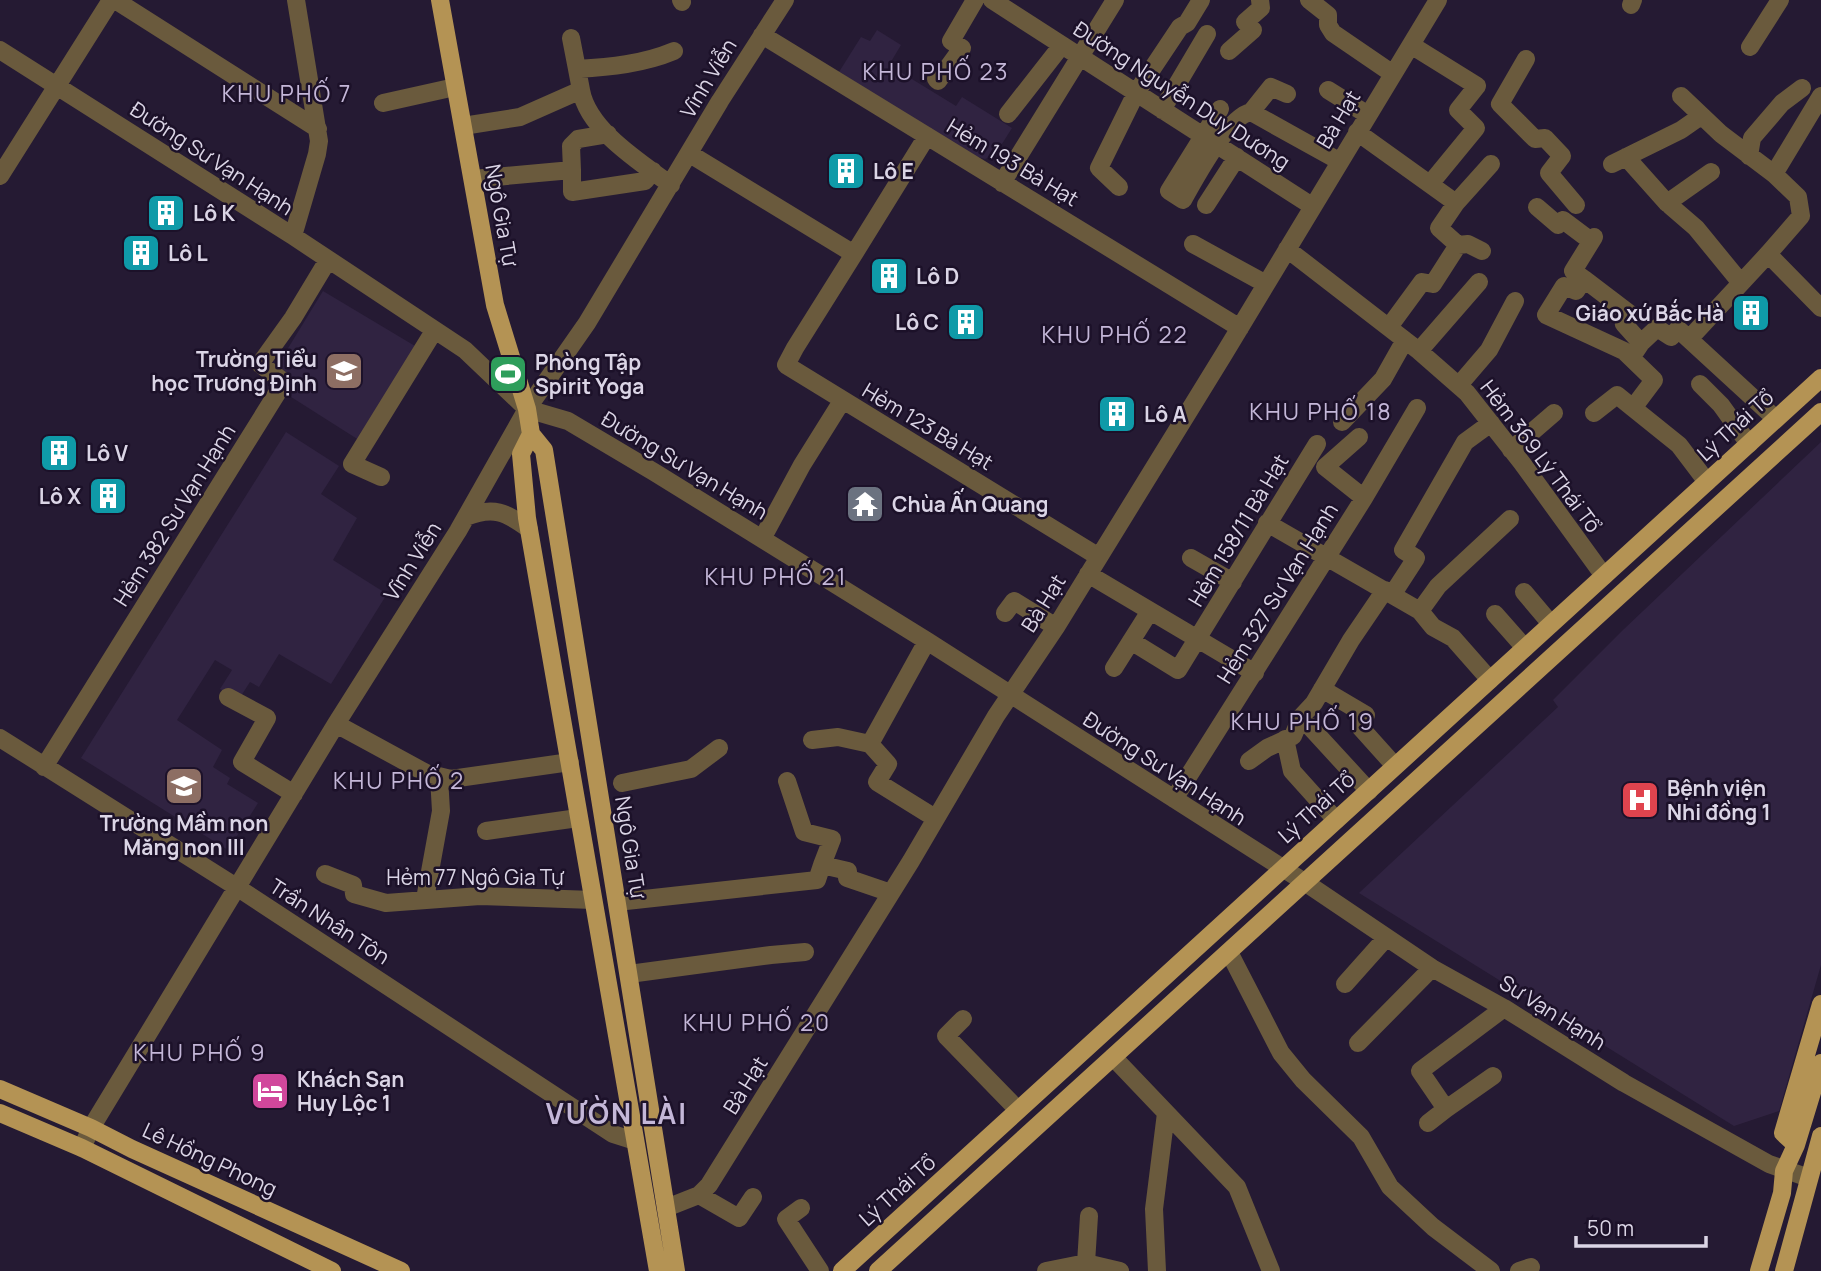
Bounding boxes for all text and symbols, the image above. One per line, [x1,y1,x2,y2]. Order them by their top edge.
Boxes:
street label: Đường Nguyễn Duy Dương [1068,14,1296,176]
street label: Vĩnh Viễn [673,33,743,123]
district label: KHU PHỐ 23 [863,55,1009,87]
district label: KHU PHỐ 7 [222,77,352,109]
street label: Bà Hạt [1310,85,1366,153]
street label: Đường Sư Vạn Hạnh [125,95,299,221]
street label: Hẻm 193 Bà Hạt [942,112,1084,212]
building icon: Lô E [825,150,867,192]
place label: Lô E [873,157,914,185]
street label: Ngô Gia Tự [479,162,525,269]
building icon: Lô K [145,192,187,234]
place label: Lô K [193,199,235,227]
building icon: Lô L [120,232,162,274]
place label: Lô L [168,239,208,267]
building icon: Lô D [868,255,910,297]
place label: Lô D [916,262,959,290]
building icon: Giáo xứ Bắc Hà [1730,292,1772,334]
place label: Giáo xứ Bắc Hà [1576,299,1724,327]
building icon: Lô C [945,301,987,343]
place label: Lô C [895,308,939,336]
district label: KHU PHỐ 22 [1041,318,1189,350]
place label: Trường Tiểu học Trương Định [151,345,317,397]
place label: Phòng Tập Spirit Yoga [535,348,644,400]
school or university icon: Trường Tiểu học Trương Định [323,350,365,392]
sports icon: Phòng Tập Spirit Yoga [487,353,529,395]
street label: Hẻm 369 Lý Thái Tổ [1474,374,1608,538]
street label: Hẻm 123 Bà Hạt [857,376,999,476]
street label: Lý Thái Tổ [1691,383,1780,467]
building icon: Lô A [1096,393,1138,435]
district label: KHU PHỐ 18 [1249,395,1393,427]
place label: Lô A [1144,400,1186,428]
street label: Đường Sư Vạn Hạnh [597,404,773,526]
street label: Hẻm 382 Sư Vạn Hạnh [107,419,241,611]
building icon: Lô V [38,432,80,474]
place label: Lô V [86,439,128,467]
street label: Hẻm 158/11 Bà Hạt [1181,449,1295,611]
building icon: Lô X [87,475,129,517]
place label: Lô X [39,482,81,510]
temple icon: Chùa Ấn Quang [844,483,886,525]
place label: Chùa Ấn Quang [892,488,1049,518]
street label: Hẻm 327 Sư Vạn Hạnh [1210,498,1344,688]
street label: Vĩnh Viễn [377,516,447,606]
district label: KHU PHỐ 21 [704,560,848,592]
street label: Bà Hạt [1014,569,1072,637]
street label: Đường Sư Vạn Hạnh [1078,705,1252,831]
district label: KHU PHỐ 19 [1231,705,1375,737]
district label: KHU PHỐ 2 [333,764,465,796]
school or university icon: Trường Mầm non Măng non III [163,765,205,807]
street label: Lý Thái Tổ [1272,765,1361,849]
place label: Bệnh viện Nhi đồng 1 [1667,774,1771,826]
hospital icon: Bệnh viện Nhi đồng 1 [1619,779,1661,821]
street label: Ngô Gia Tự [609,794,653,901]
place label: Trường Mầm non Măng non III [100,809,268,861]
street label: Hẻm 77 Ngô Gia Tự [386,863,564,891]
street label: Trần Nhân Tôn [265,872,395,970]
street label: Sư Vạn Hạnh [1494,968,1612,1056]
district label: KHU PHỐ 20 [683,1006,831,1038]
district label: KHU PHỐ 9 [133,1036,267,1068]
street label: Bà Hạt [716,1051,774,1119]
place label: Khách Sạn Huy Lộc 1 [297,1065,404,1117]
hotel icon: Khách Sạn Huy Lộc 1 [249,1070,291,1112]
district label: VƯỜN LÀI [546,1094,688,1132]
street label: Lê Hồng Phong [138,1116,282,1202]
street label: Lý Thái Tổ [853,1148,942,1232]
scale bar [1576,1204,1706,1248]
text: 50 m [1587,1214,1634,1242]

